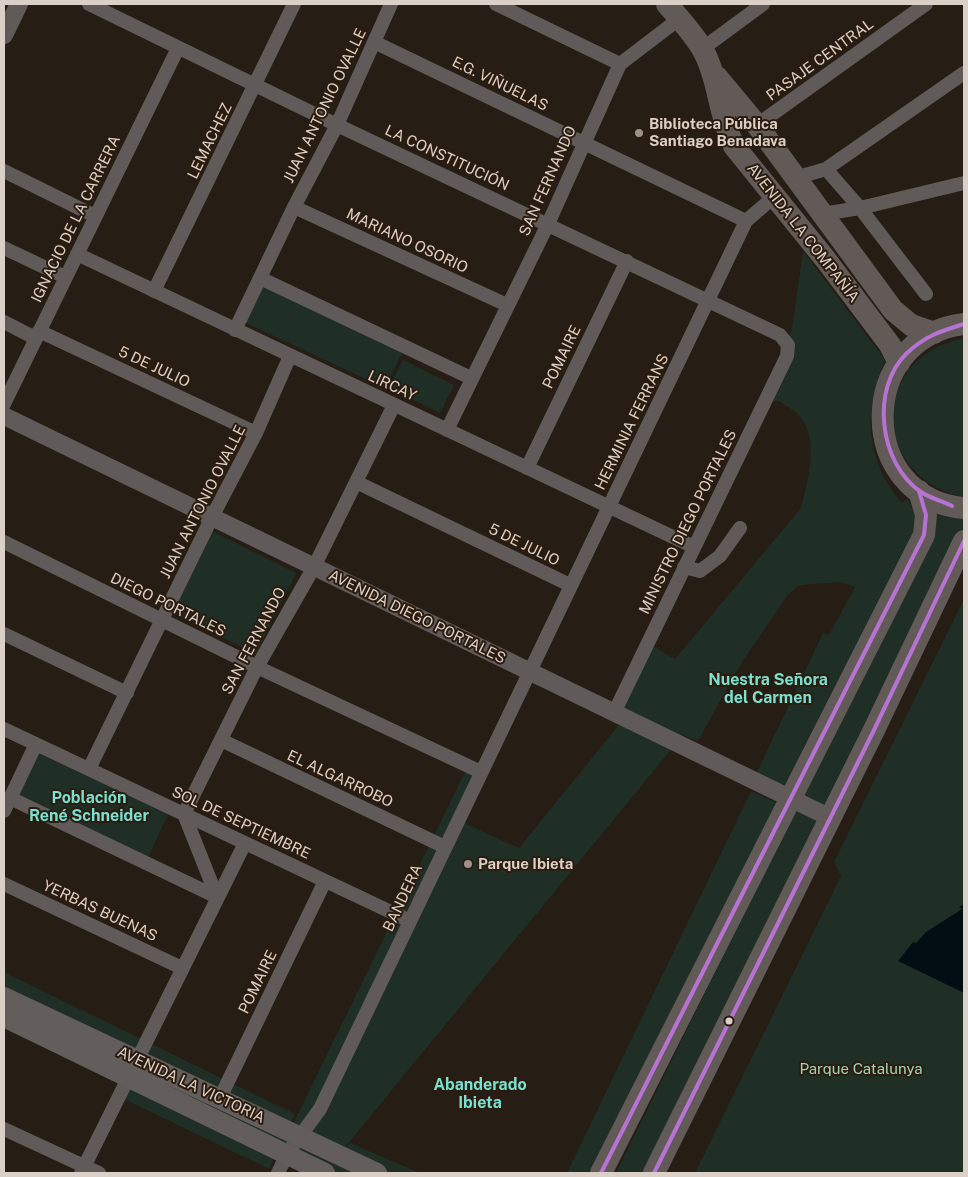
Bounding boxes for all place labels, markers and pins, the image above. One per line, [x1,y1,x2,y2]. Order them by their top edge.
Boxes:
place label: Biblioteca Pública Santiago Benadava [649,115,786,150]
marker: Biblioteca Pública Santiago Benadava [633,127,645,139]
place label: Parque Ibieta [478,855,573,873]
marker: Parque Ibieta [462,858,474,870]
unlabelled marker [724,1016,734,1026]

